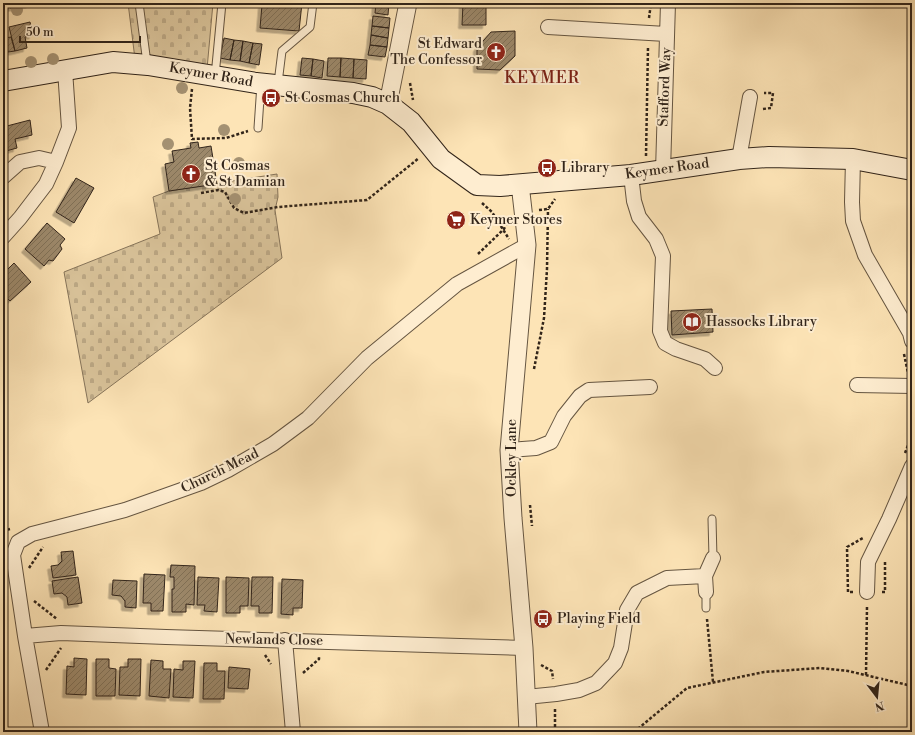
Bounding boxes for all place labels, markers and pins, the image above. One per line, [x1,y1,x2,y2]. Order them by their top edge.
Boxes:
place label: St Edward The Confessor [390,35,482,69]
church icon: St Edward The Confessor [485,41,507,63]
bus stop icon: St Cosmas Church [260,87,282,109]
place label: St Cosmas Church [285,89,401,107]
place label: St Cosmas & St Damian [205,157,286,191]
bus stop icon: Library [536,157,558,179]
place label: Library [561,159,609,177]
church icon: St Cosmas & St Damian [180,163,202,185]
supermarket icon: Keymer Stores [445,209,467,231]
place label: Keymer Stores [470,211,562,229]
library icon: Hassocks Library [681,311,703,333]
place label: Hassocks Library [706,313,817,331]
bus stop icon: Playing Field [532,608,554,630]
place label: Playing Field [557,610,640,628]

